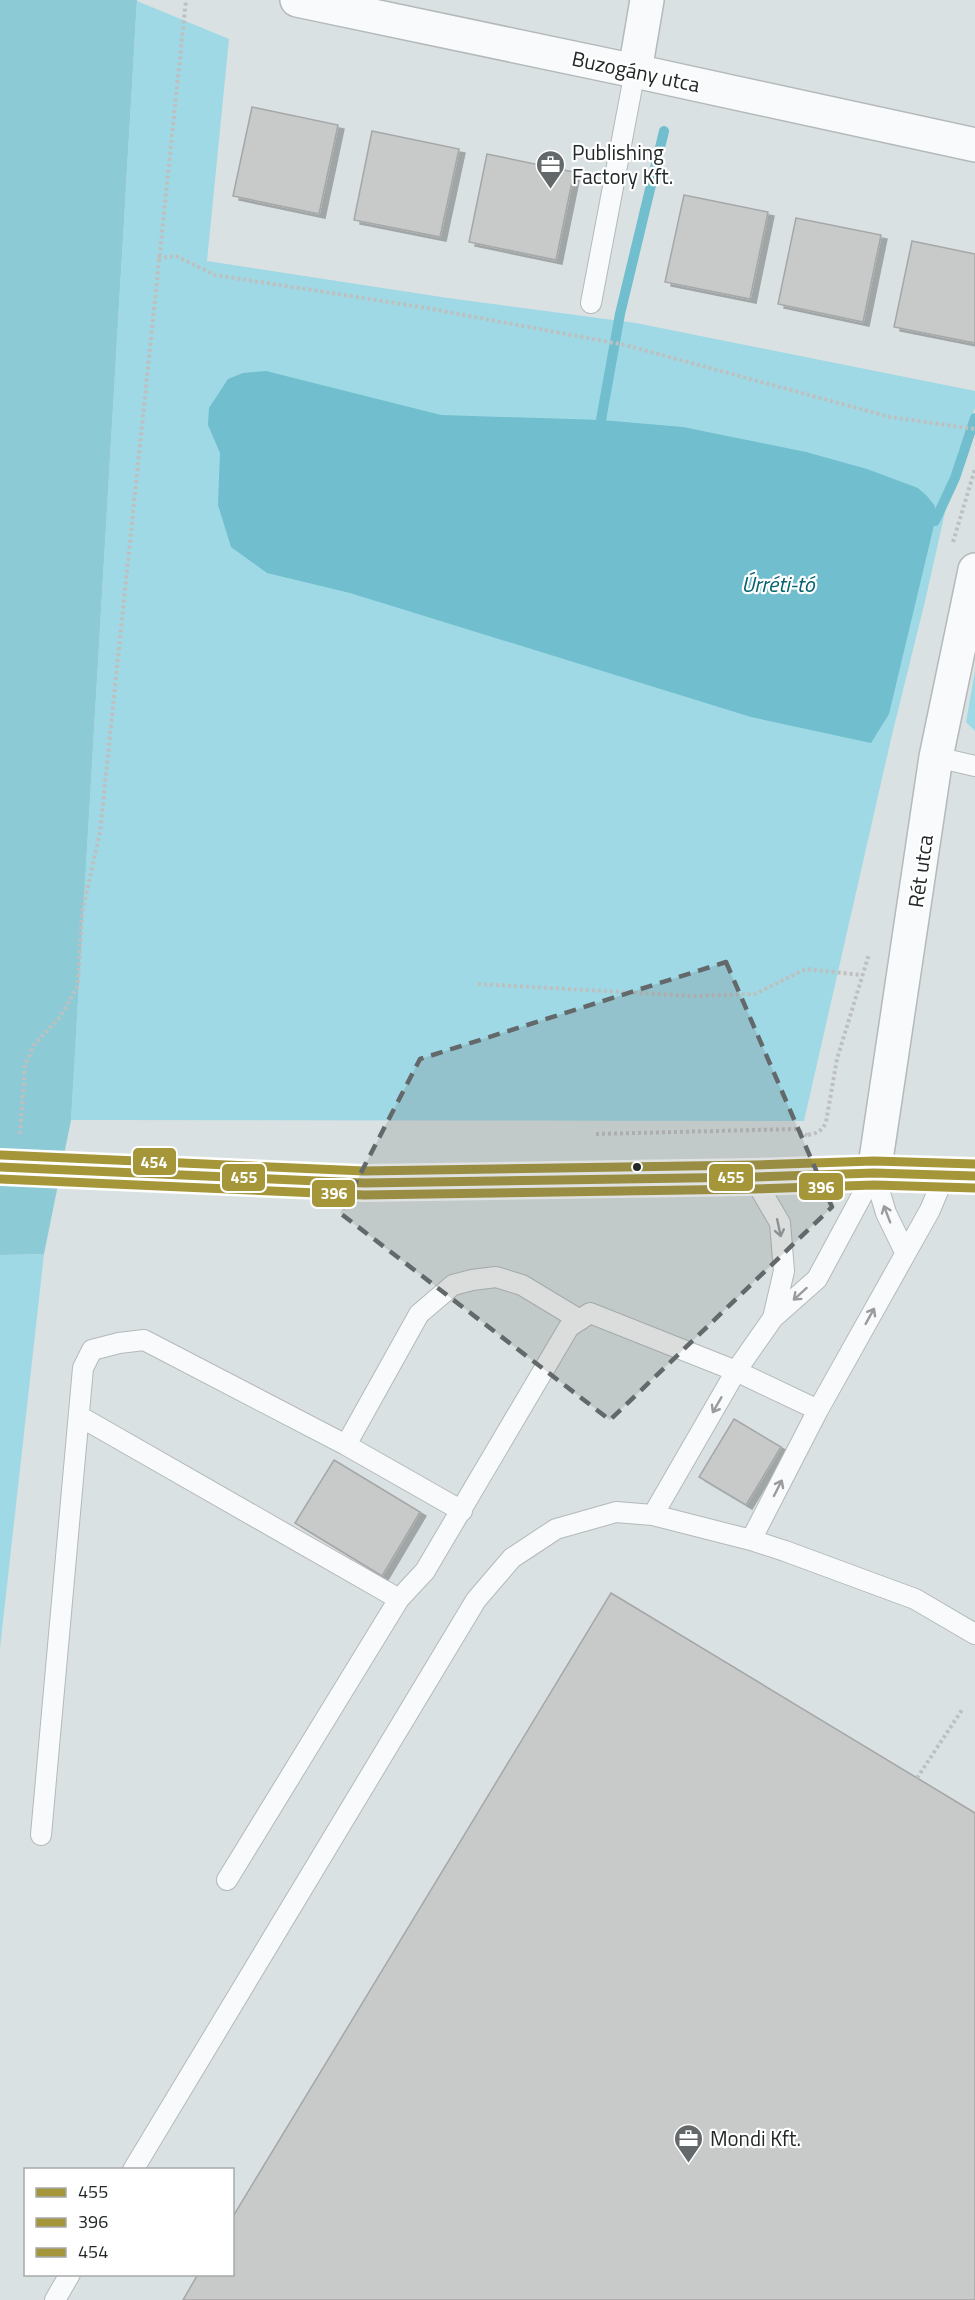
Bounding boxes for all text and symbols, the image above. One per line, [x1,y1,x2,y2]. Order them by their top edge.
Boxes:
street label: Buzogány utca [569,42,703,100]
place label: Publishing Factory Kft. [572,136,673,192]
office icon: Publishing Factory Kft. [535,148,567,190]
water label: Úrréti-tó [741,567,816,601]
street label: Rét utca [899,832,941,910]
line badge: 454 [132,1147,177,1176]
text: 454 [141,1150,167,1174]
unlabelled marker [631,1161,643,1173]
line badge: 455 [221,1163,266,1192]
line badge: 455 [708,1163,754,1192]
text: 455 [231,1165,257,1189]
text: 455 [718,1165,744,1189]
line badge: 396 [798,1172,844,1201]
text: 396 [808,1175,834,1199]
line badge: 396 [311,1179,356,1208]
text: 396 [321,1181,347,1205]
one-way arrow [881,1205,892,1223]
one-way arrow [774,1218,785,1237]
one-way arrow [793,1286,808,1300]
one-way arrow [864,1308,876,1325]
one-way arrow [711,1396,723,1413]
one-way arrow [773,1479,784,1497]
office icon: Mondi Kft. [673,2122,705,2164]
place label: Mondi Kft. [710,2122,801,2154]
legend [24,2168,234,2276]
text: 455 [78,2178,108,2205]
text: 396 [78,2208,108,2235]
text: 454 [78,2238,108,2265]

